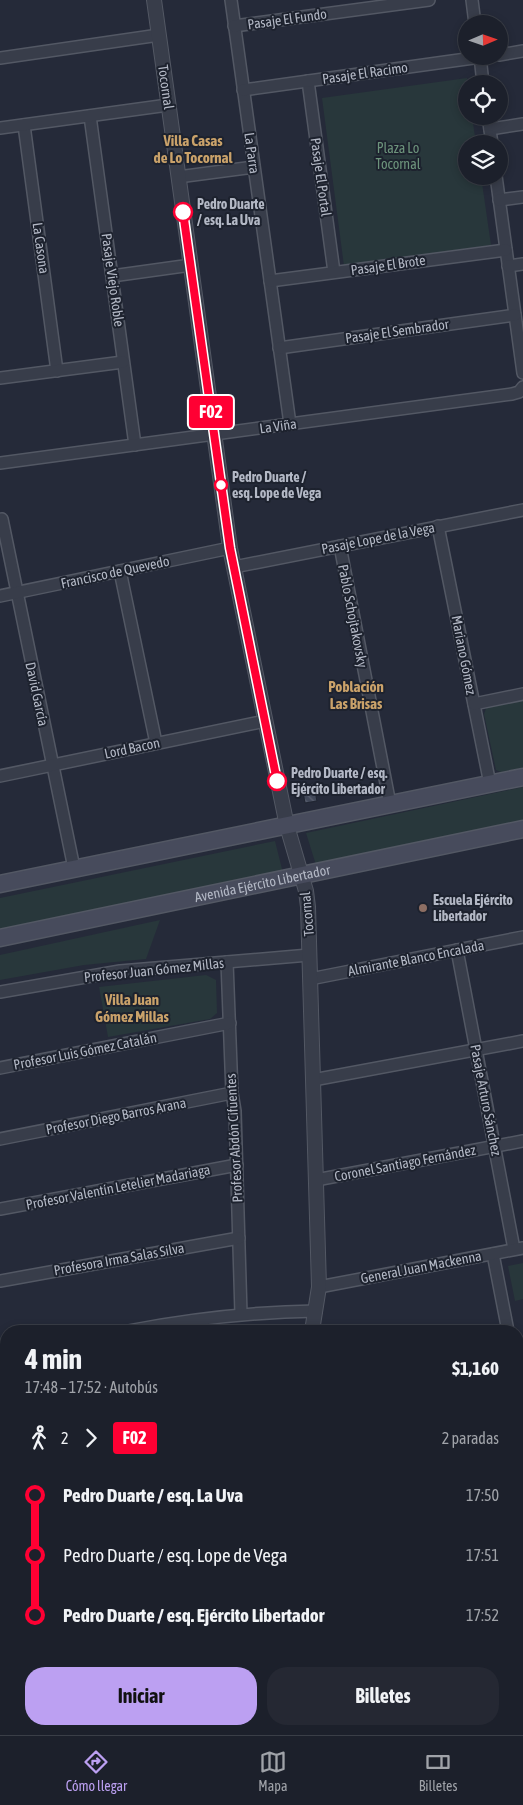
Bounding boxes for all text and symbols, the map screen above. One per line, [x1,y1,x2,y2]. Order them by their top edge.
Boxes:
street label: Pasaje El Fundo [246,6,328,32]
north arrow [458,15,508,65]
map controls [458,15,508,185]
street label: Pasaje El Racimo [321,59,409,87]
street label: Tocornal [155,64,177,111]
button: locate [458,75,508,125]
street label: La Parra [241,131,263,175]
district label: Villa Casas de Lo Tocornal [154,132,233,166]
button: layers [458,135,508,185]
street label: Pasaje El Portal [308,137,334,218]
park label: Plaza Lo Tocornal [376,140,421,172]
place label: Pedro Duarte / esq. La Uva [197,196,265,228]
marker: Pedro Duarte / esq. La Uva [173,202,193,222]
street label: La Casona [29,221,53,275]
street label: Pasaje Viejo Roble [99,232,127,328]
street label: Pasaje El Brote [350,252,426,278]
street label: Pasaje El Sembrador [344,316,451,346]
line badge: F02 [182,396,240,428]
text: F02 [199,401,223,422]
street label: La Viña [258,415,298,437]
place label: Pedro Duarte / esq. Lope de Vega [232,469,322,501]
marker: Pedro Duarte / esq. Lope de Vega [214,478,228,492]
street label: Pasaje Lope de la Vega [320,519,436,557]
street label: Francisco de Quevedo [59,553,171,591]
street label: Pablo Schojtakovsky [335,563,371,669]
street label: Mariano Gómez [448,614,480,696]
street label: David García [22,661,52,727]
district label: Población Las Brisas [328,678,384,712]
street label: Lord Bacon [103,734,161,762]
place label: Pedro Duarte / esq. Ejército Libertador [291,765,388,797]
marker: Pedro Duarte / esq. Ejército Libertador [267,771,287,791]
street label: Avenida Ejército Libertador [193,861,332,905]
street label: Tocornal [297,891,317,937]
place label: Escuela Ejército Libertador [433,892,513,924]
marker: Escuela Ejército Libertador [417,902,429,914]
street label: Almirante Blanco Encalada [347,937,485,979]
street label: Profesor Juan Gómez Millas [83,955,225,985]
district label: Villa Juan Gómez Millas [95,991,170,1025]
street label: Profesor Luis Gómez Catalán [12,1029,158,1073]
street label: Pasaje Arturo Sánchez [467,1043,505,1157]
street label: Profesor Abdón Cifuentes [223,1073,245,1203]
street label: Profesor Diego Barros Arana [45,1095,187,1137]
street label: Coronel Santiago Fernández [333,1141,477,1185]
street label: Profesor Valentín Letelier Madariaga [24,1161,212,1213]
street label: Profesora Irma Salas Silva [53,1240,185,1278]
street label: General Juan Mackenna [359,1247,483,1287]
text: 4 min [25,1343,82,1375]
text: $1,160 [452,1357,499,1379]
text: 17:48 – 17:52 · Autobús [25,1378,158,1396]
icon: walk [25,1424,53,1452]
icon: forward [77,1424,105,1452]
text: F02 [123,1427,147,1448]
text: 2 [61,1429,69,1447]
text: 2 paradas [442,1429,499,1447]
text: Pedro Duarte / esq. La Uva [63,1484,243,1506]
text: 17:50 [466,1486,499,1504]
text: Pedro Duarte / esq. Lope de Vega [63,1544,287,1566]
text: 17:51 [466,1546,499,1564]
text: Pedro Duarte / esq. Ejército Libertador [63,1604,324,1626]
text: 17:52 [466,1606,499,1624]
button: Iniciar [25,1667,257,1725]
button: Billetes [267,1667,499,1725]
tab: Cómo llegar [66,1748,127,1794]
tab: Mapa [258,1748,287,1794]
tab: Billetes [419,1748,457,1794]

